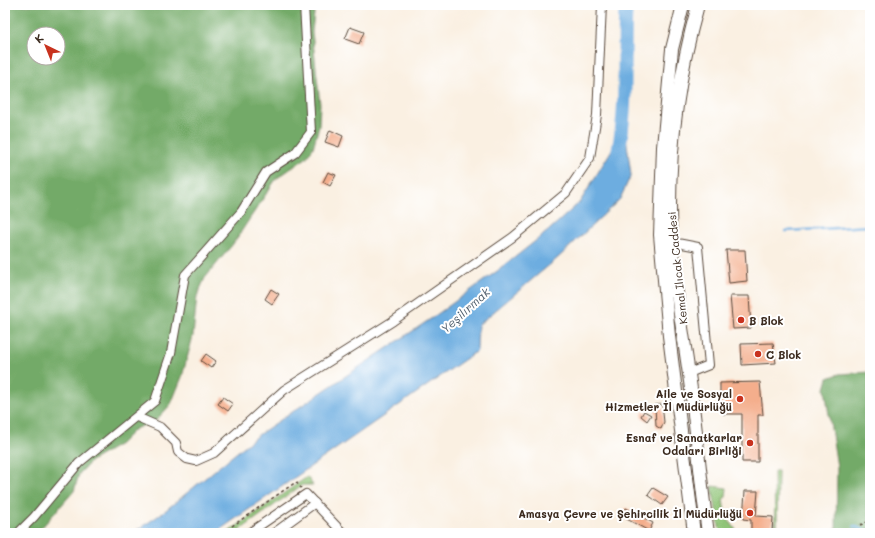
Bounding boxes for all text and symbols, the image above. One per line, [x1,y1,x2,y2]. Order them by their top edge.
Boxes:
north arrow [26,26,66,66]
text: K [31,30,47,46]
street label: Kemal Ilıcak Caddesi [664,211,690,325]
water label: Yeşilırmak [437,283,493,336]
place label: B Blok [749,313,783,328]
marker: B Blok [736,315,746,325]
place label: C Blok [766,347,801,362]
marker: C Blok [753,349,763,359]
place label: Aile ve Sosyal Hizmetler İl Müdürlüğü [605,386,732,414]
marker: Aile ve Sosyal Hizmetler İl Müdürlüğü [735,394,745,404]
place label: Esnaf ve Sanatkarlar Odaları Birliği [626,430,742,458]
marker: Esnaf ve Sanatkarlar Odaları Birliği [745,438,755,448]
place label: Amasya Çevre ve Şehircilik İl Müdürlüğü [518,506,742,521]
marker: Amasya Çevre ve Şehircilik İl Müdürlüğü [745,508,755,518]

